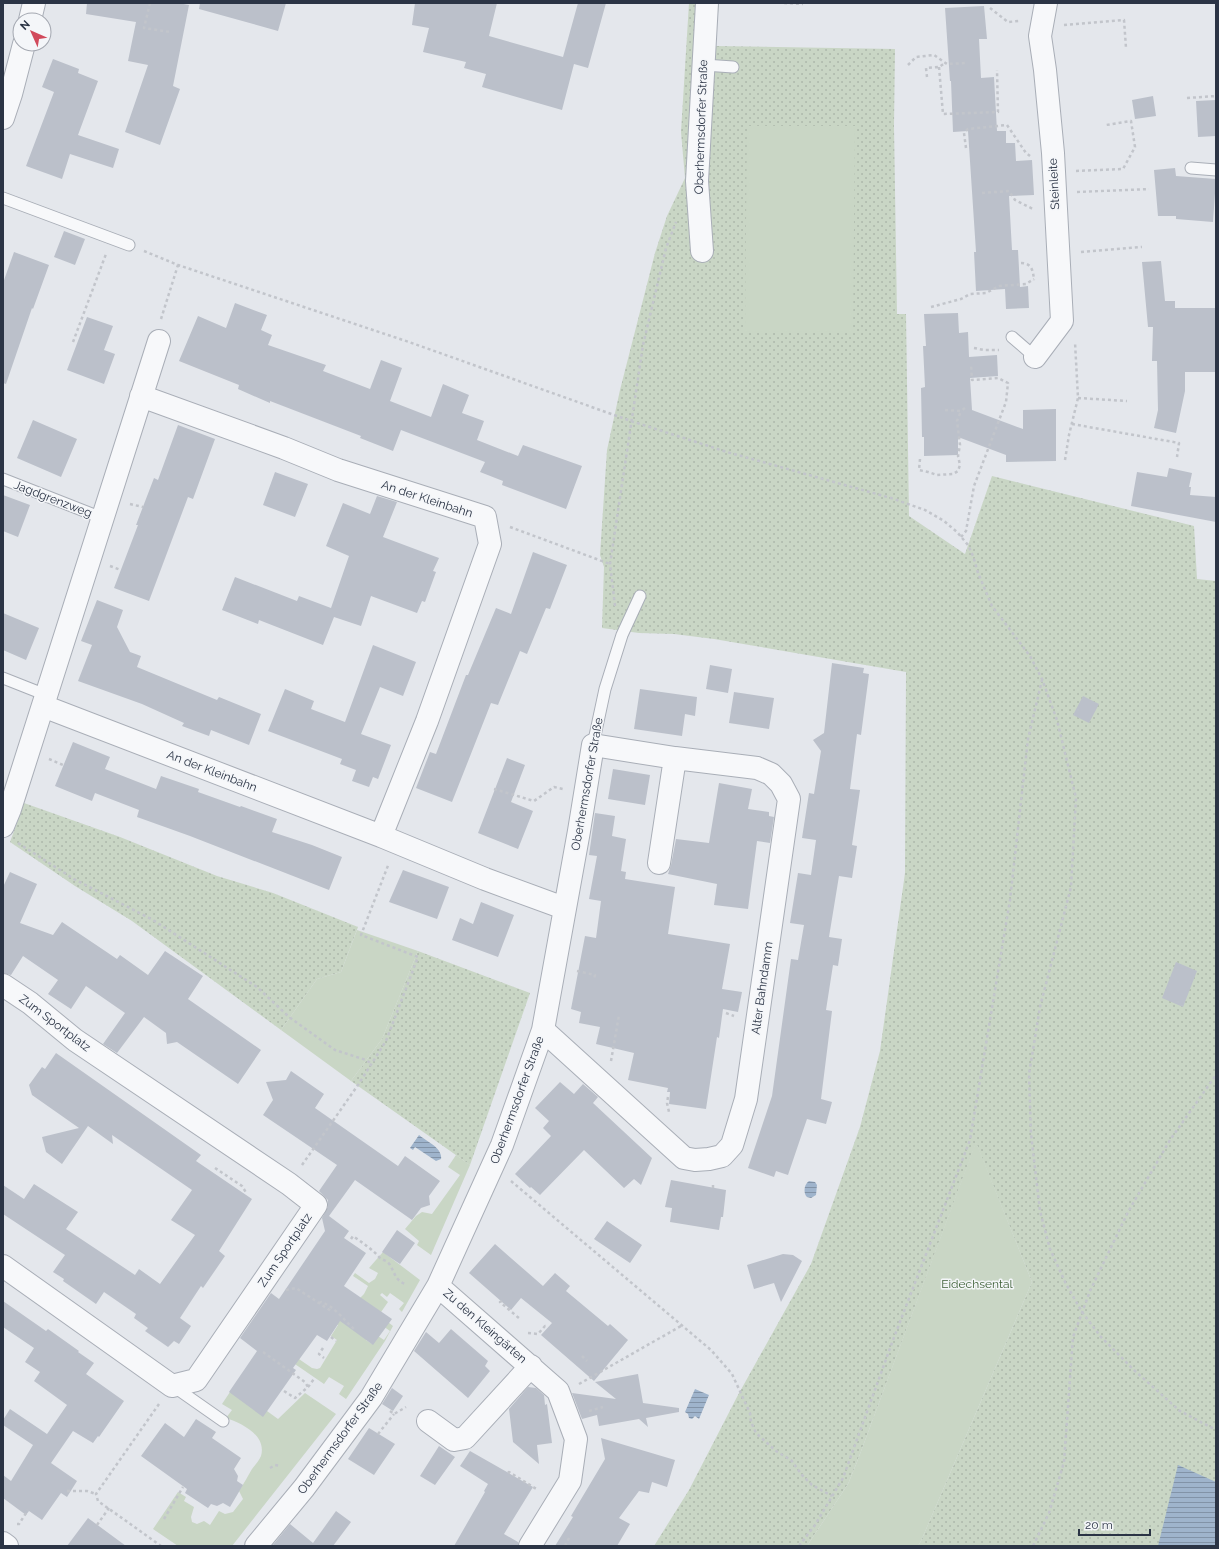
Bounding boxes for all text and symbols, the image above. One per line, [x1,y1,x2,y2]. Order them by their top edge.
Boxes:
north arrow [12,12,52,52]
text: N [18,18,33,33]
street label: Oberhermsdorfer Straße [692,59,710,195]
street label: Steinleite [1046,158,1062,210]
street label: Jagdgrenzweg [12,478,94,520]
street label: An der Kleinbahn [380,478,474,520]
street label: Oberhermsdorfer Straße [568,716,606,852]
street label: An der Kleinbahn [165,747,259,795]
street label: Alter Bahndamm [749,941,775,1035]
street label: Zum Sportplatz [17,992,94,1054]
street label: Oberhermsdorfer Straße [487,1034,547,1166]
street label: Zum Sportplatz [255,1210,315,1289]
park label: Eidechsental [941,1277,1014,1291]
street label: Zu den Kleingärten [440,1286,530,1366]
street label: Oberhermsdorfer Straße [295,1379,385,1497]
scale bar [1079,1511,1150,1537]
text: 20 m [1085,1518,1113,1532]

